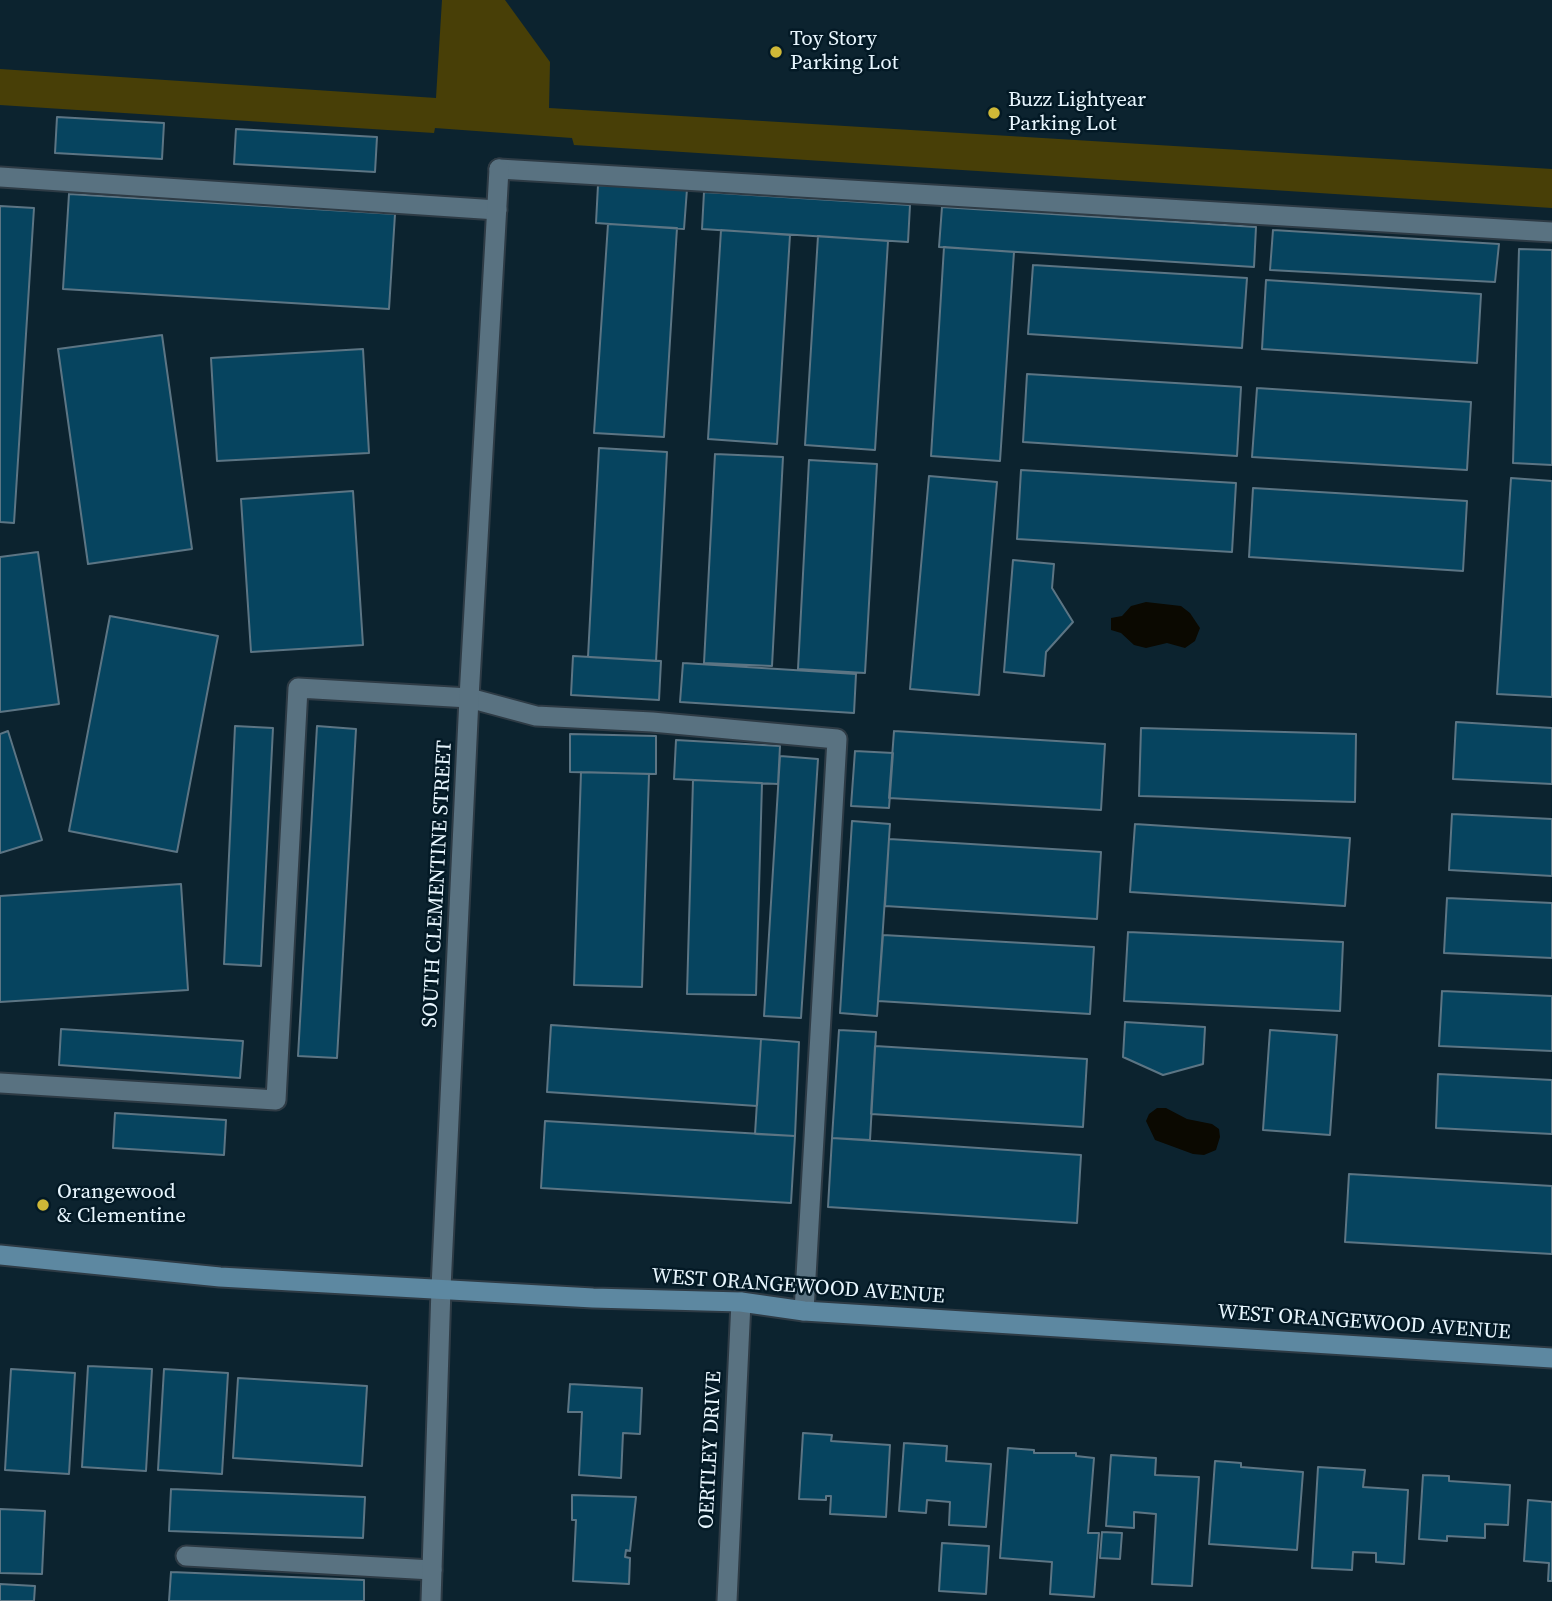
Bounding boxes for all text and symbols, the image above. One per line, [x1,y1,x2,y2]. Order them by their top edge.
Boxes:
place label: Toy Story Parking Lot [790,27,899,77]
marker: Toy Story Parking Lot [768,44,784,60]
place label: Buzz Lightyear Parking Lot [1008,88,1146,138]
marker: Buzz Lightyear Parking Lot [986,105,1002,121]
street label: SOUTH CLEMENTINE STREET [418,740,458,1028]
place label: Orangewood & Clementine [57,1180,186,1230]
marker: Orangewood & Clementine [35,1197,51,1213]
street label: WEST ORANGEWOOD AVENUE [650,1264,946,1310]
street label: WEST ORANGEWOOD AVENUE [1216,1300,1512,1346]
street label: OERTLEY DRIVE [694,1370,728,1530]

